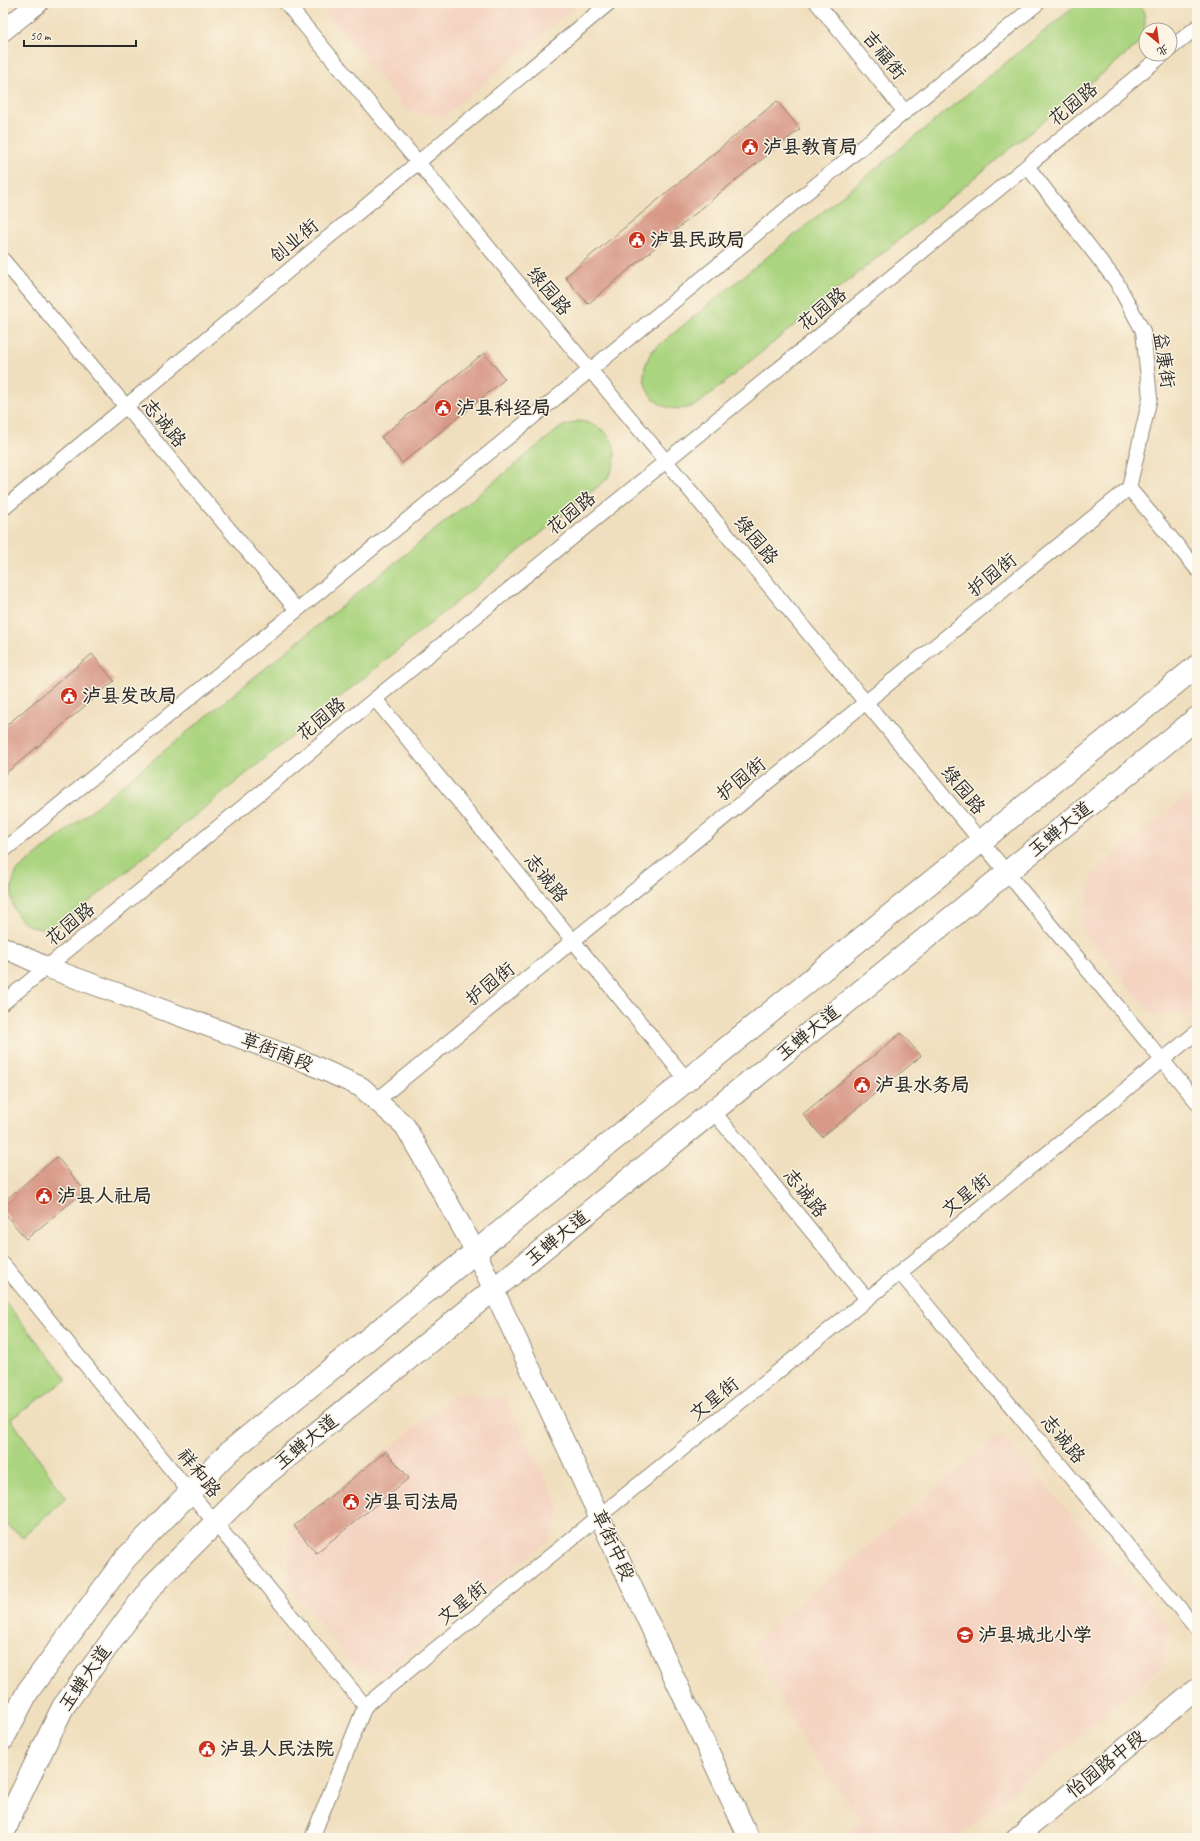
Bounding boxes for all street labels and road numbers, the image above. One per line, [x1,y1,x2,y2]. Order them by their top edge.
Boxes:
street label: 吉福街 [857,25,911,85]
street label: 花园路 [1043,77,1103,131]
street label: 创业街 [264,213,324,269]
street label: 绿园路 [521,261,577,321]
street label: 花园路 [792,282,852,336]
street label: 益康街 [1148,330,1180,390]
street label: 志诚路 [136,393,192,453]
street label: 花园路 [541,486,601,540]
street label: 绿园路 [728,510,784,570]
street label: 护园街 [962,548,1022,602]
street label: 花园路 [291,692,351,746]
street label: 护园街 [711,752,771,806]
street label: 绿园路 [935,760,991,820]
street label: 玉蝉大道 [1023,796,1097,862]
street label: 志诚路 [519,848,573,908]
street label: 花园路 [40,897,100,951]
street label: 护园街 [460,957,520,1011]
street label: 玉蝉大道 [771,1000,845,1066]
street label: 草街南段 [237,1027,317,1077]
street label: 志诚路 [778,1163,832,1223]
street label: 文星街 [936,1168,996,1222]
street label: 玉蝉大道 [520,1205,594,1271]
street label: 文星街 [684,1372,744,1426]
street label: 玉蝉大道 [269,1409,343,1475]
street label: 志诚路 [1035,1409,1091,1469]
street label: 祥和路 [172,1443,226,1503]
street label: 草街中段 [586,1505,640,1585]
street label: 文星街 [432,1576,492,1630]
street label: 玉蝉大道 [53,1640,117,1716]
street label: 怡园路中段 [1062,1725,1150,1803]

